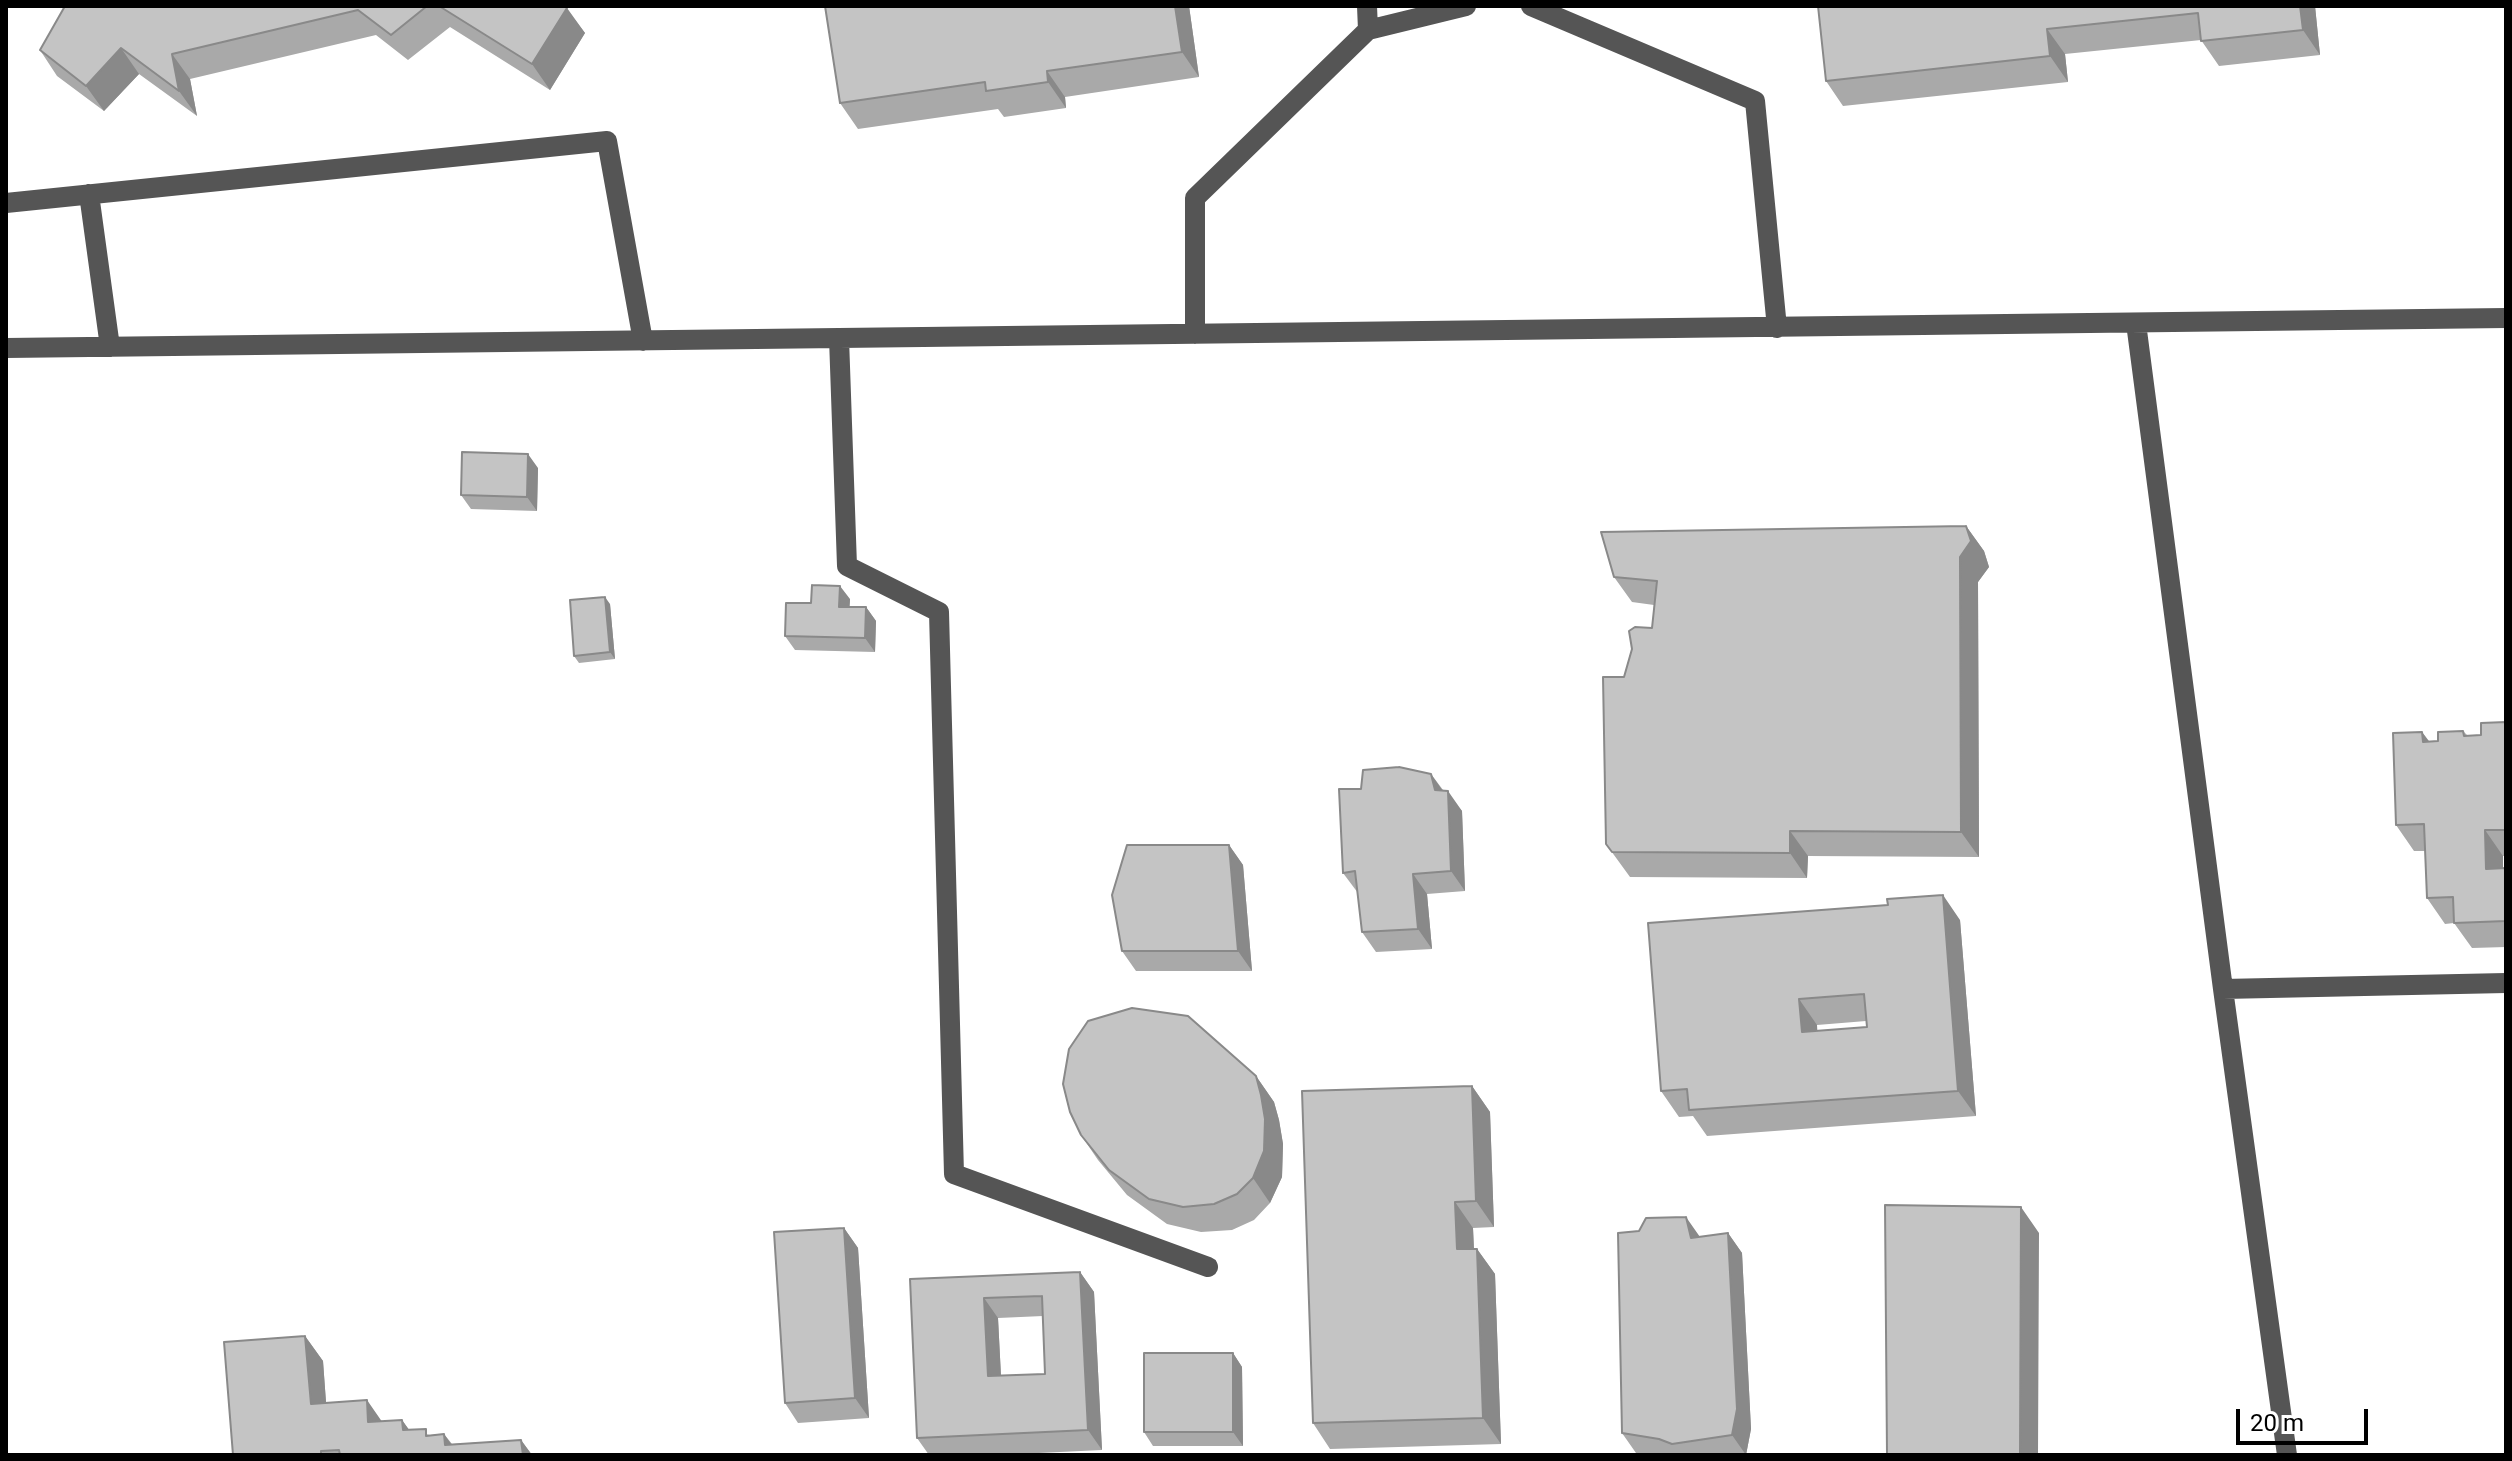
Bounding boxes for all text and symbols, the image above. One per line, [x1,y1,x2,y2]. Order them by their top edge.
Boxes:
scale bar [2240,1393,2372,1443]
text: 20 m [2250,1409,2304,1437]

